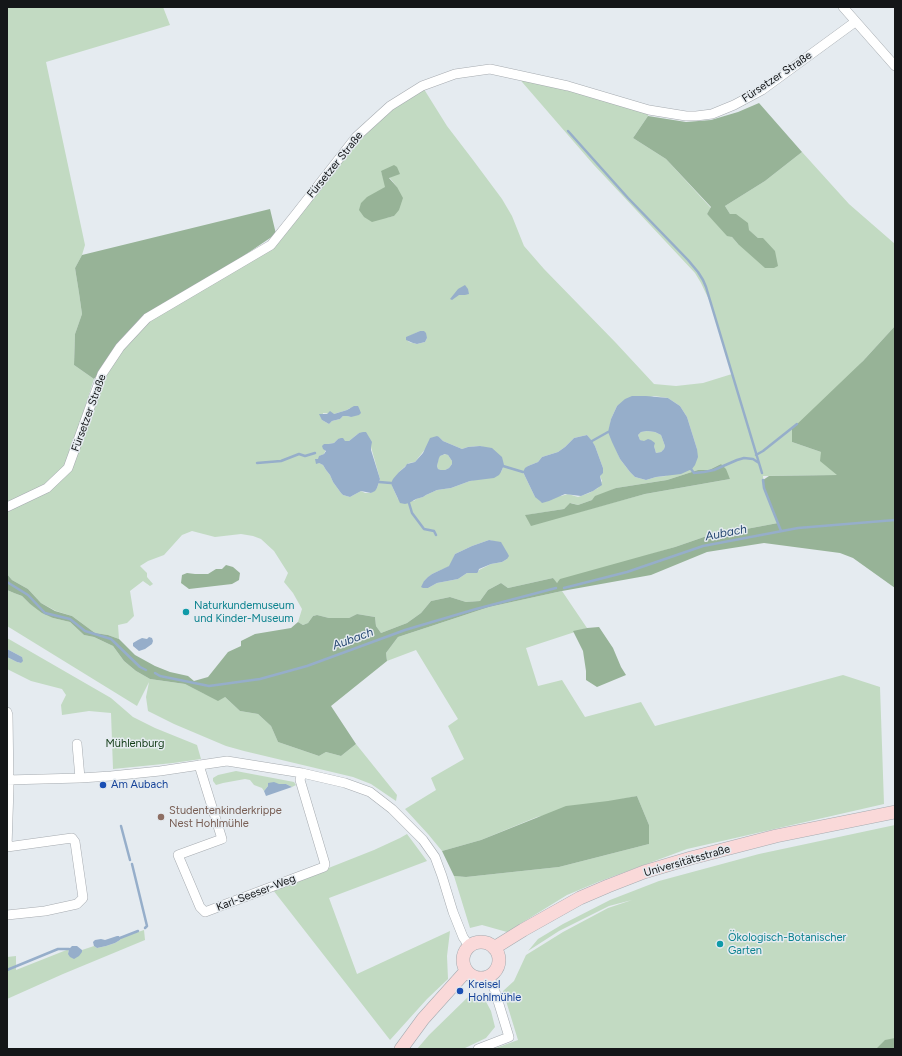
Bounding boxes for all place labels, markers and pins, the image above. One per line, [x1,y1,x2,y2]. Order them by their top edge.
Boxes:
place label: Naturkundemuseum und Kinder-Museum [194,599,294,625]
marker: Naturkundemuseum und Kinder-Museum [181,607,191,617]
place label: Am Aubach [111,778,168,792]
marker: Am Aubach [98,780,108,790]
place label: Studentenkinderkrippe Nest Hohlmühle [169,804,282,830]
marker: Studentenkinderkrippe Nest Hohlmühle [156,812,166,822]
place label: Ökologisch-Botanischer Garten [728,931,846,957]
marker: Ökologisch-Botanischer Garten [715,939,725,949]
place label: Kreisel Hohlmühle [468,978,521,1004]
marker: Kreisel Hohlmühle [455,986,465,996]

